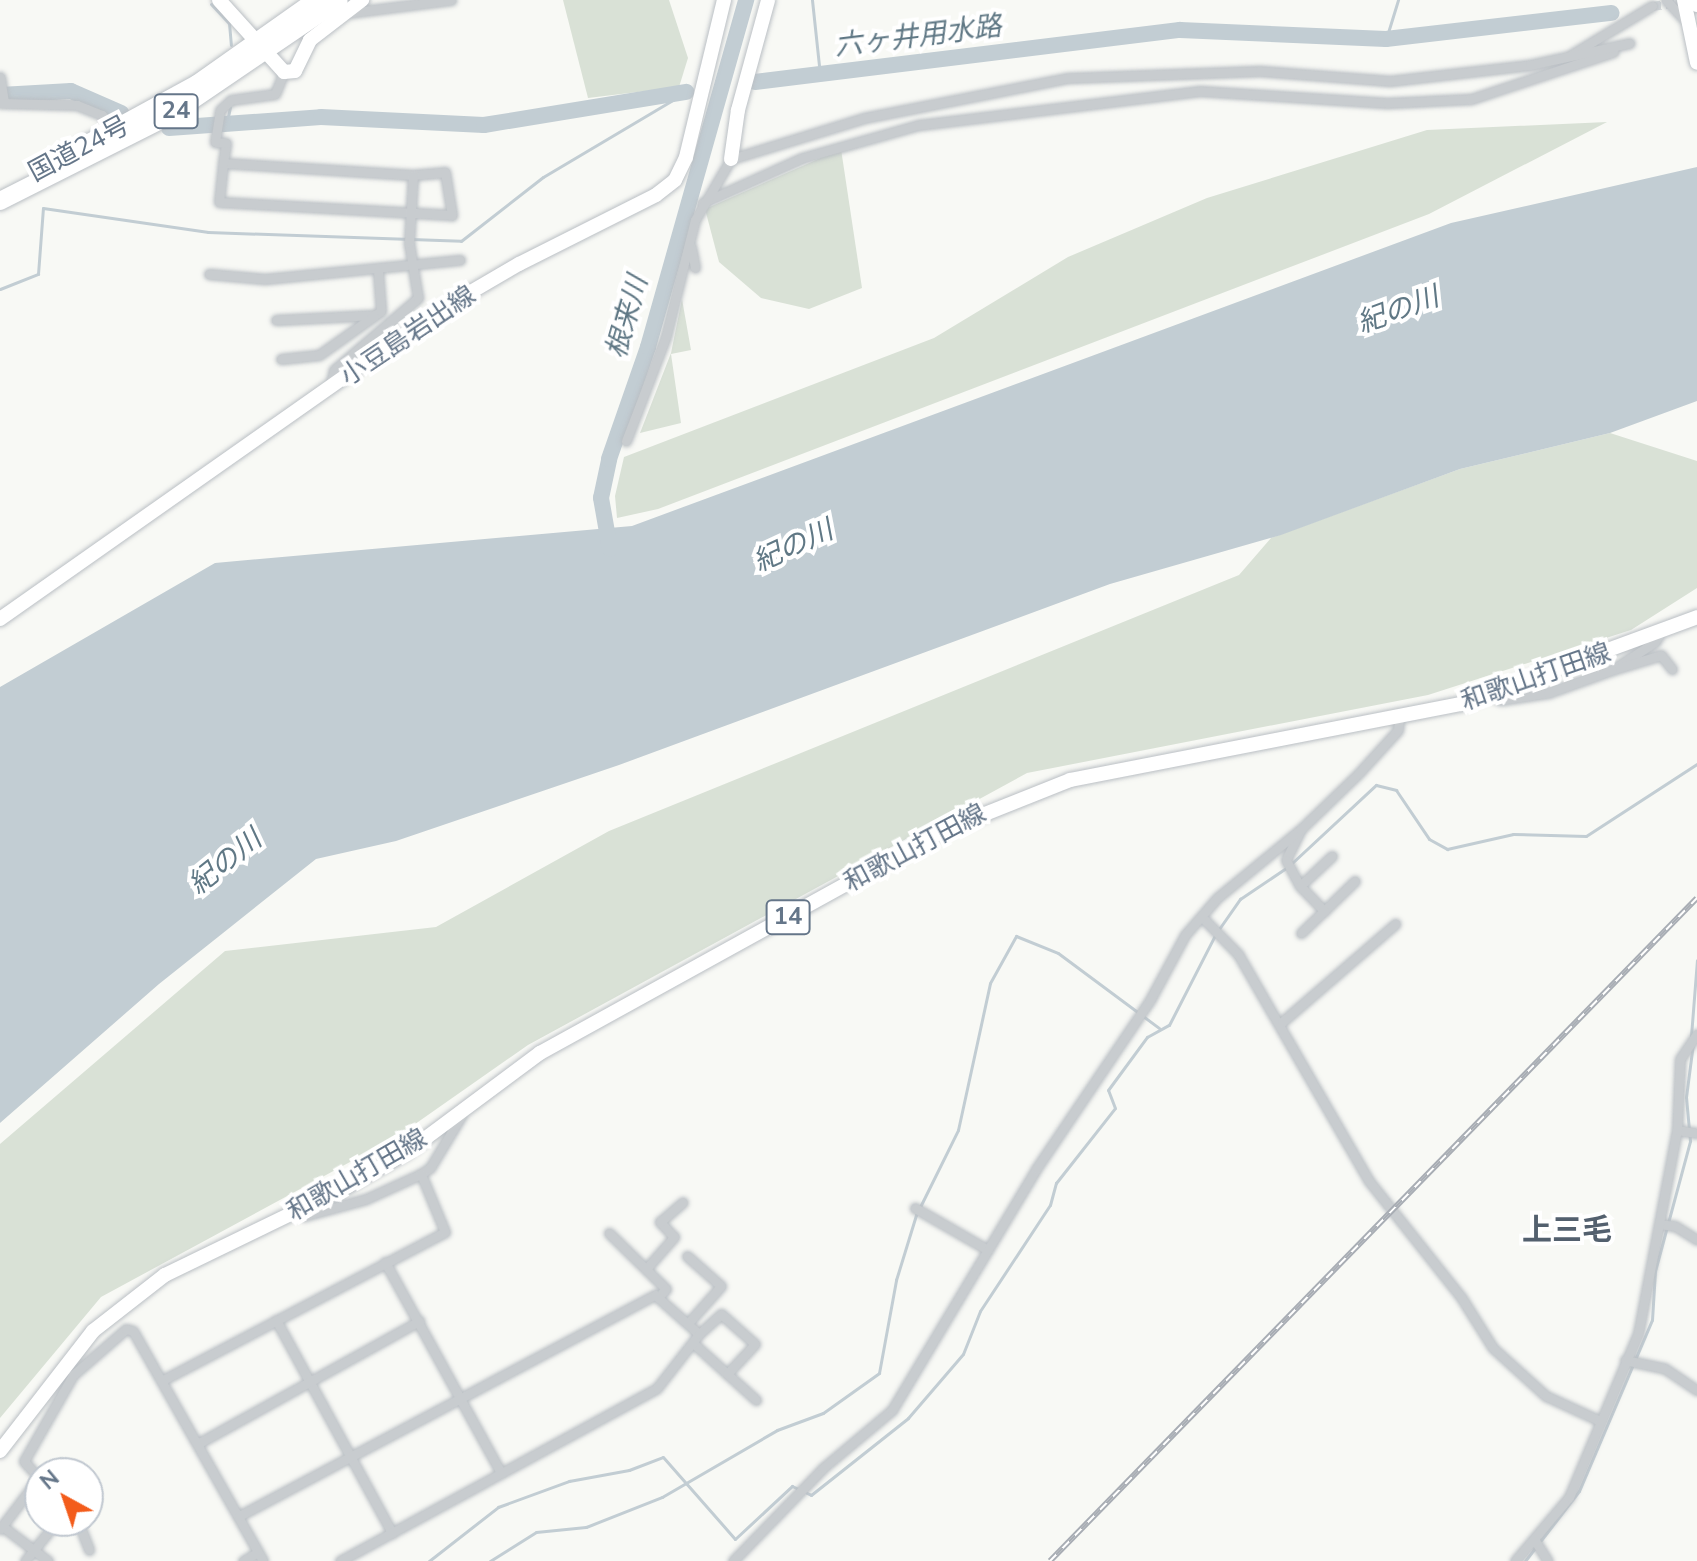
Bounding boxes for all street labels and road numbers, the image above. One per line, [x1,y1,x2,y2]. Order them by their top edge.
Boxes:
road number: 24 [152,91,200,131]
street label: 国道24号 [23,110,135,188]
street label: 小豆島岩出線 [335,279,481,393]
street label: 和歌山打田線 [1457,637,1615,717]
street label: 和歌山打田線 [839,798,991,898]
road number: 14 [764,897,812,937]
street label: 和歌山打田線 [282,1122,432,1228]

